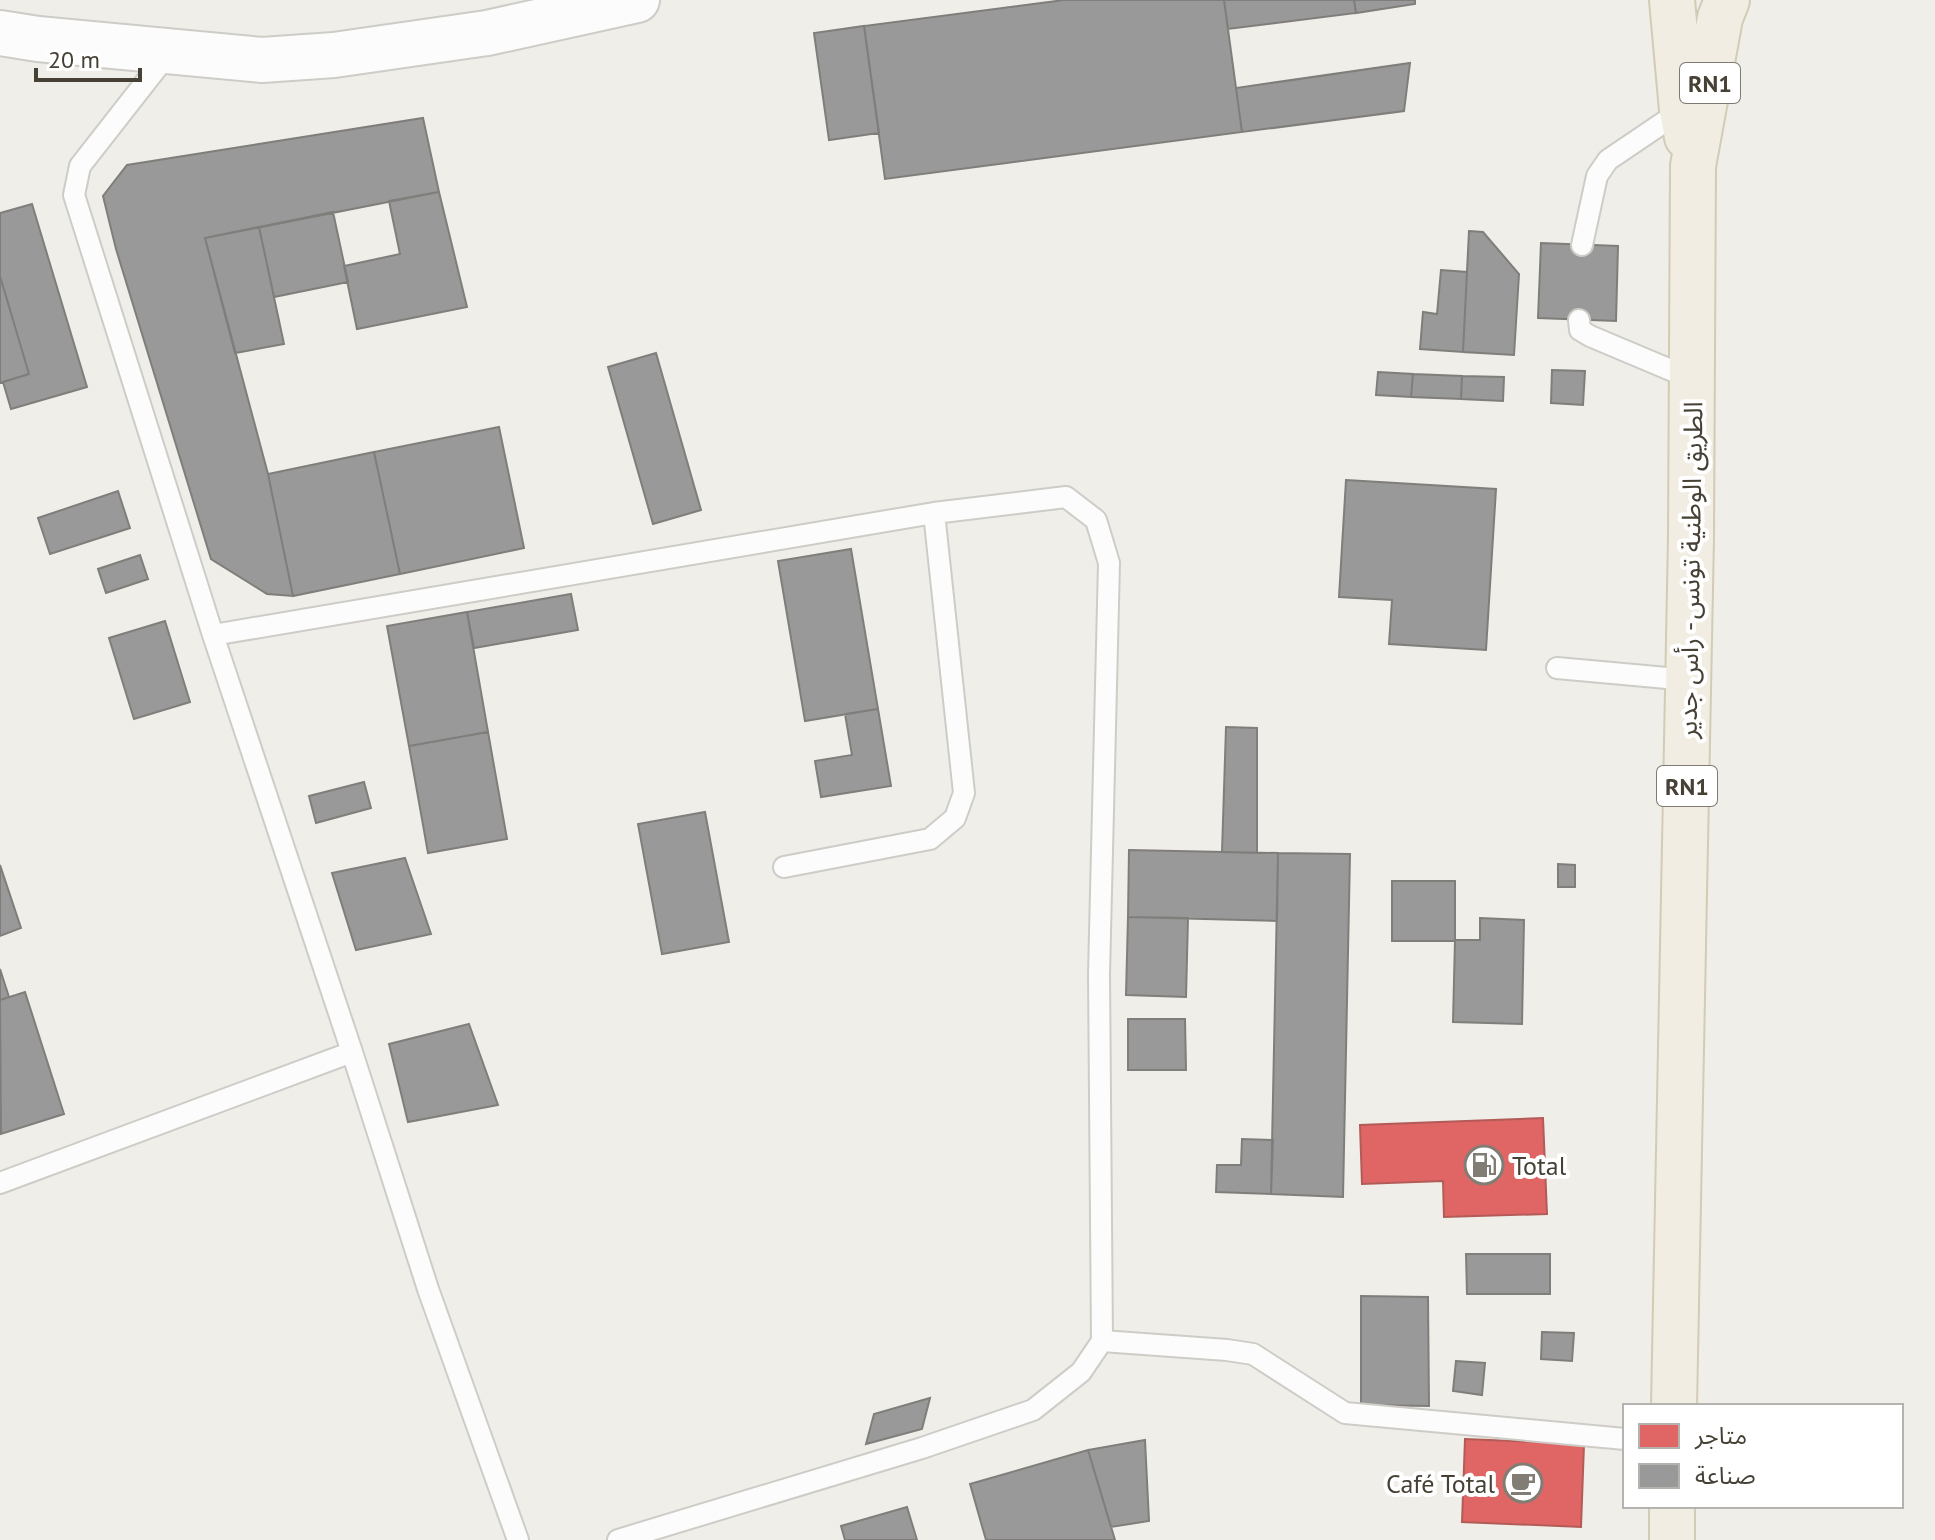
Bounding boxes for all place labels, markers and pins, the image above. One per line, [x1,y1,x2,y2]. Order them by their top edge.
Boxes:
fuel station icon: Total [1463,1144,1505,1186]
place label: Total [1512,1149,1567,1182]
cafe icon: Café Total [1502,1462,1544,1504]
place label: Café Total [1386,1467,1495,1500]

